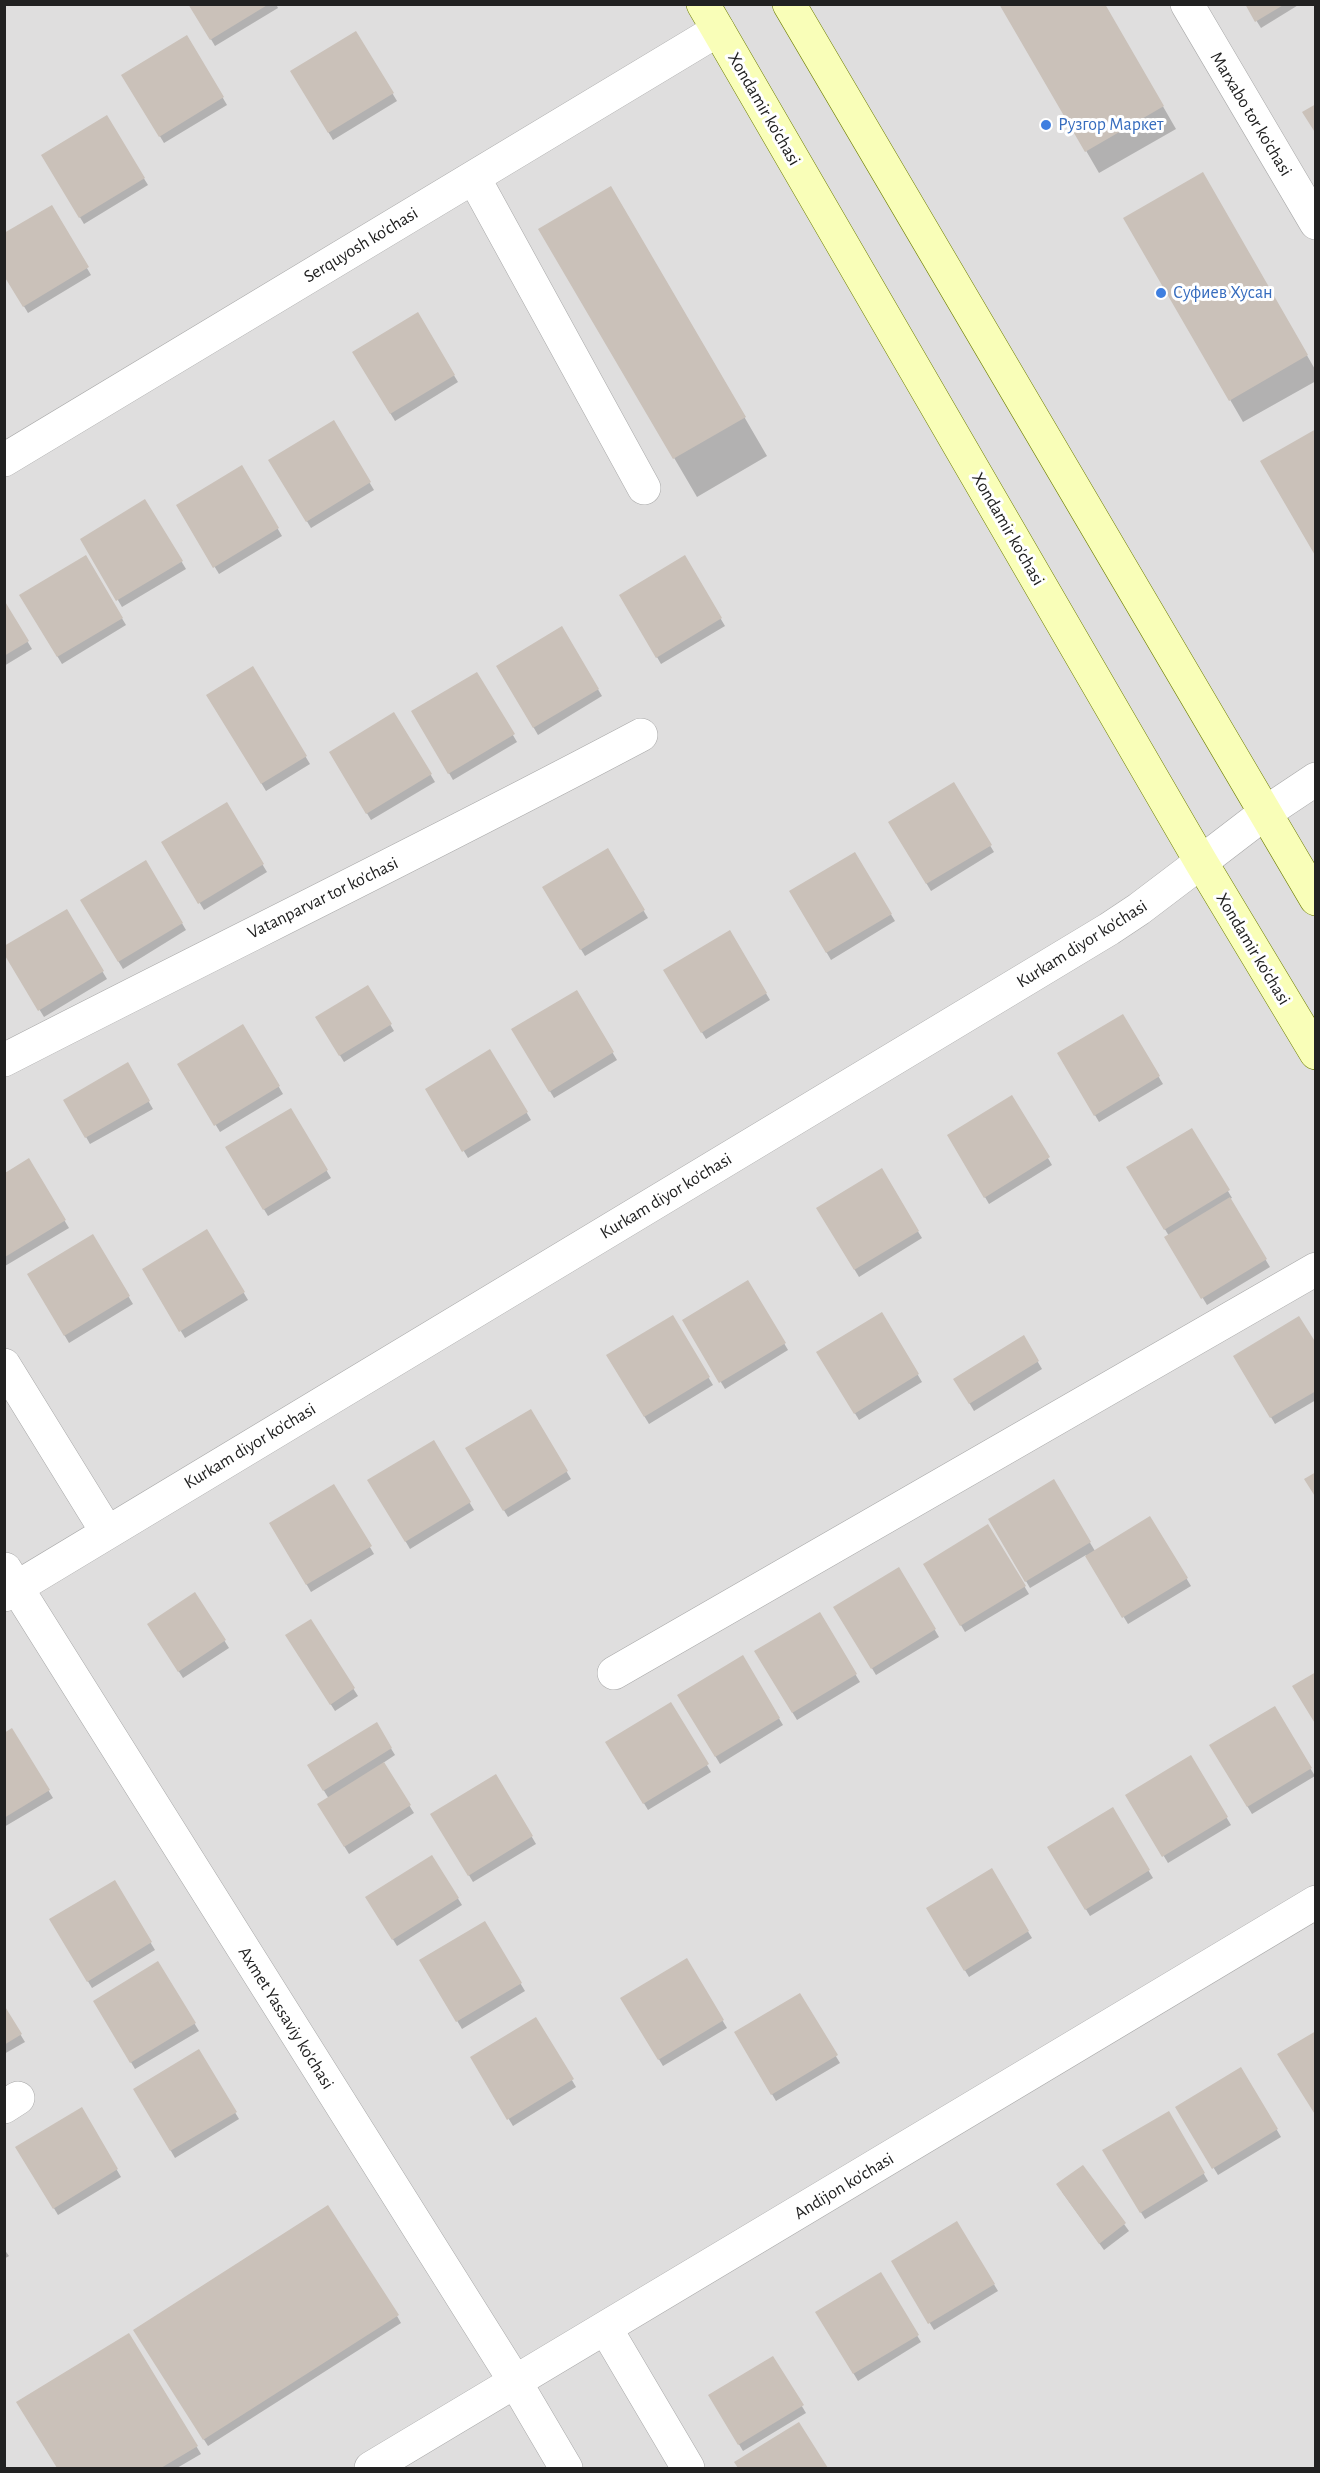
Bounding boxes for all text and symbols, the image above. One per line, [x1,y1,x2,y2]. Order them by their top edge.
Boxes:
street label: Marxabo tor ko'chasi [1205,48,1297,180]
street label: Xondamir ko'chasi [723,49,805,169]
place label: Рузгор Маркет [1058,114,1163,136]
marker: Рузгор Маркет [1039,118,1053,132]
street label: Serquyosh ko'chasi [300,202,422,288]
place label: Суфиев Хусан [1173,282,1273,304]
marker: Суфиев Хусан [1154,286,1168,300]
street label: Xondamir ko'chasi [967,469,1049,589]
street label: Vatanparvar tor ko'chasi [244,852,402,944]
street label: Xondamir ko'chasi [1211,889,1295,1009]
street label: Kurkam diyor ko'chasi [1013,895,1151,993]
street label: Kurkam diyor ko'chasi [596,1148,736,1244]
street label: Kurkam diyor ko'chasi [180,1398,320,1494]
street label: Axmet Yassaviy ko'chasi [233,1943,339,2093]
street label: Andijon ko'chasi [790,2148,898,2224]

